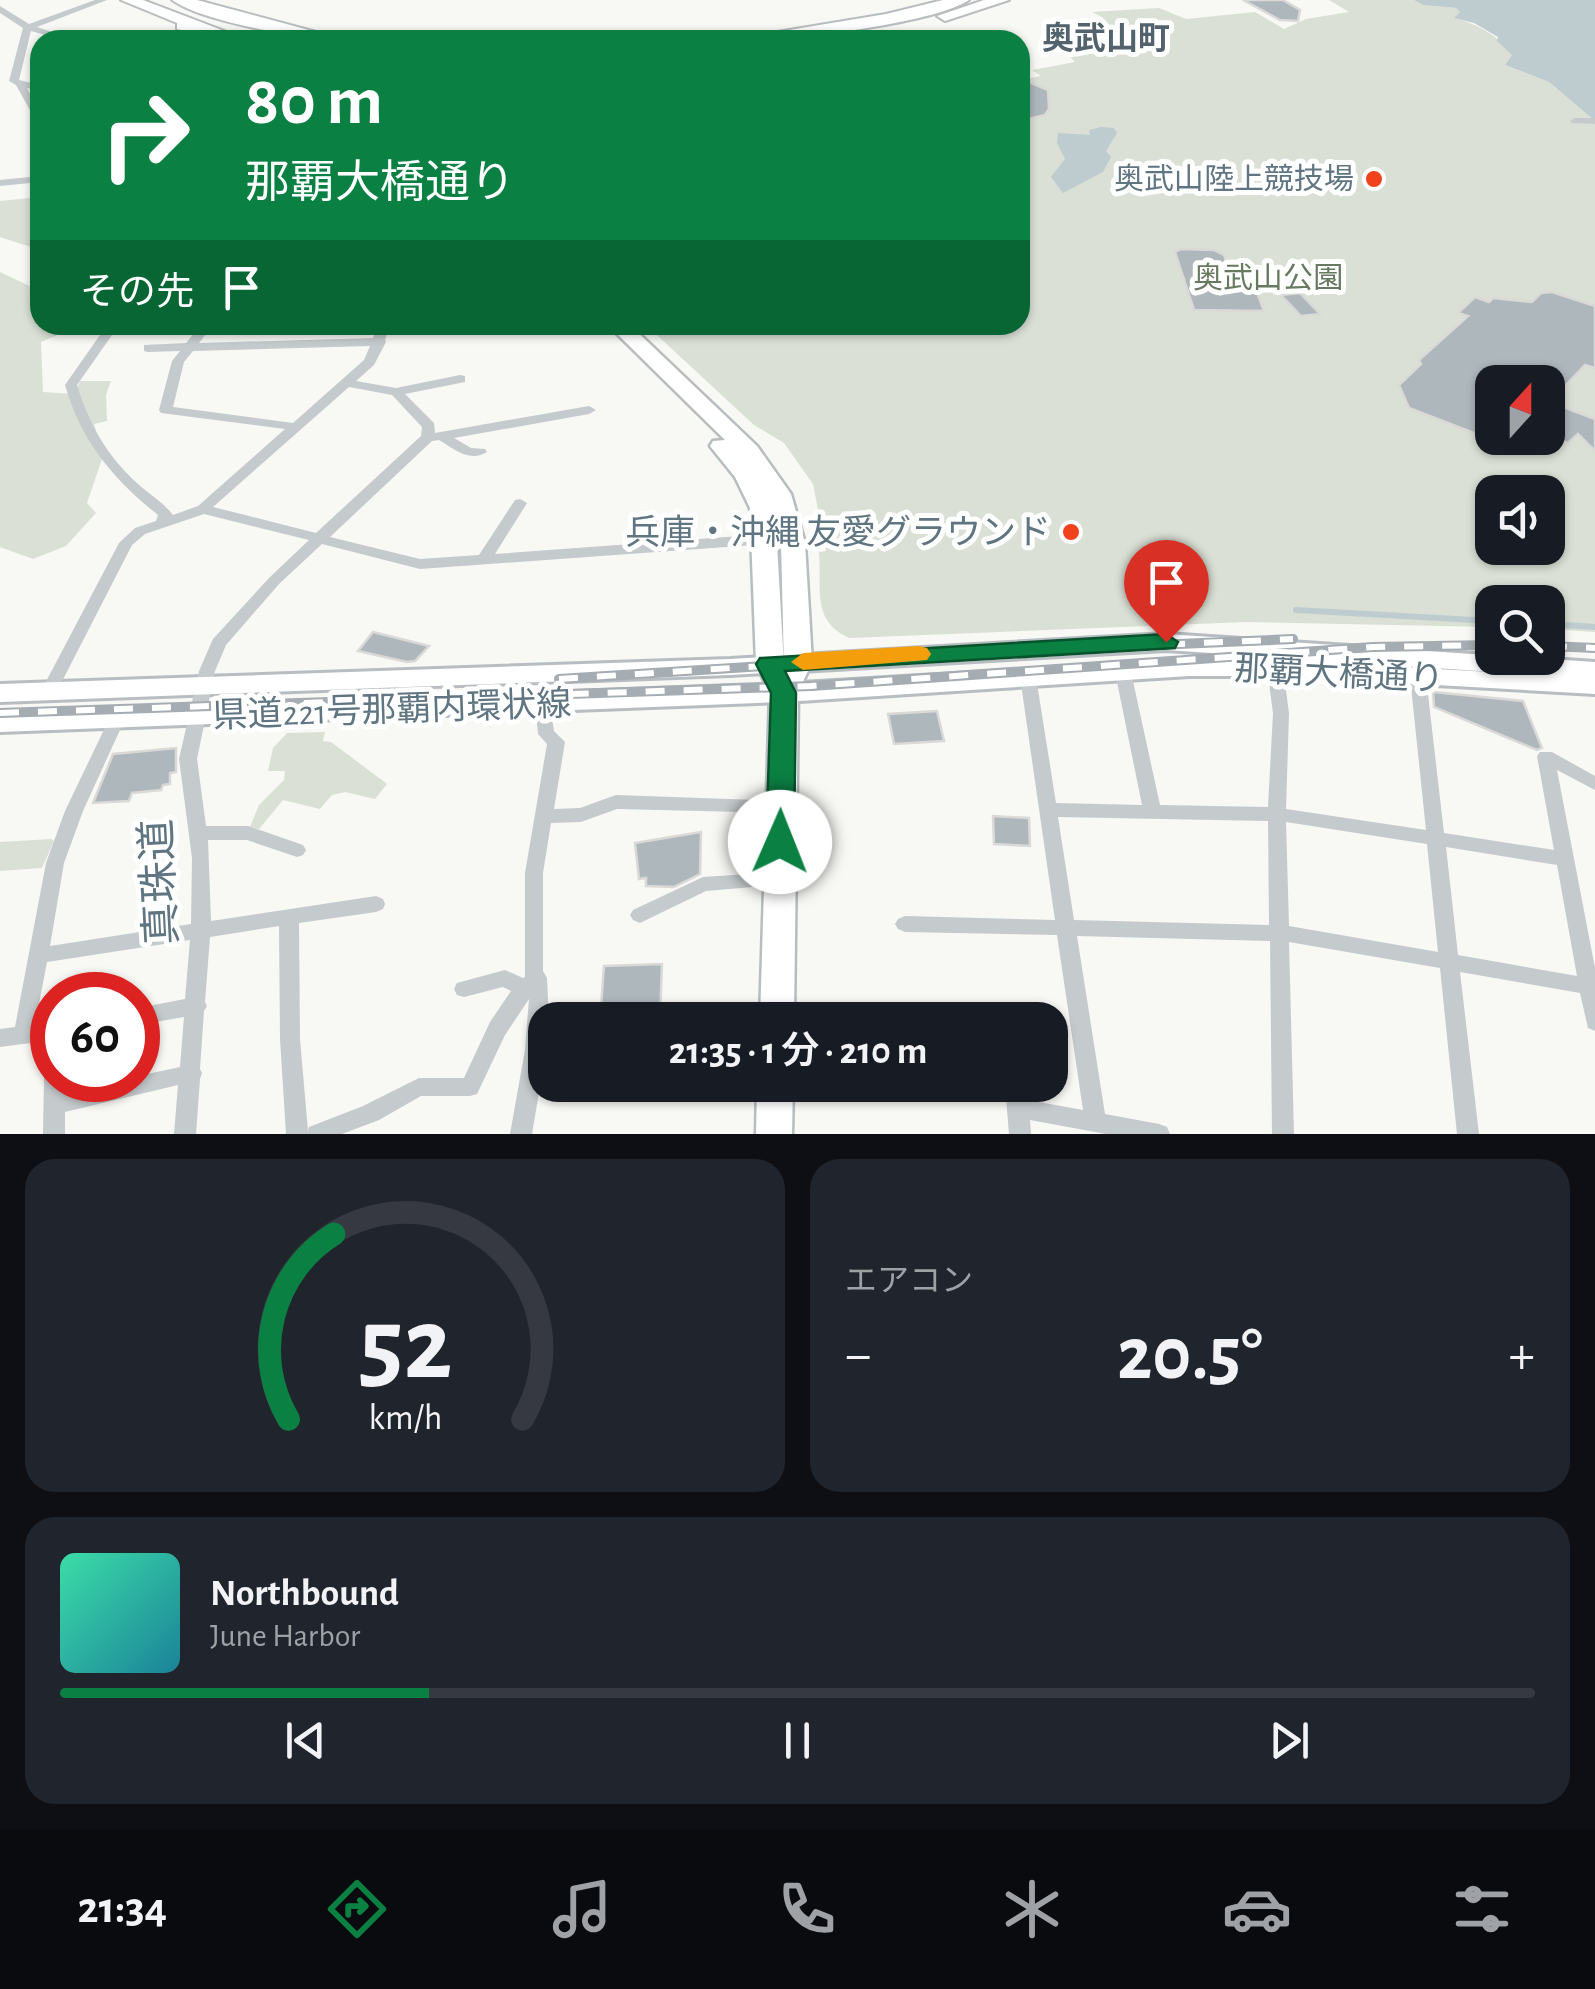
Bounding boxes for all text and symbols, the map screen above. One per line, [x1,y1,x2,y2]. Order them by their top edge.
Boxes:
district label: 奥武山町 [1042,21,1170,55]
text: 80 m [245,67,383,137]
icon: right [80,70,210,200]
text: 那覇大橋通り [245,161,515,206]
place label: 奥武山陸上競技場 [1114,163,1354,195]
marker: 奥武山陸上競技場 [1363,168,1385,190]
icon: arrive [214,260,269,315]
park label: 奥武山公園 [1193,262,1343,294]
text: その先 [80,274,194,312]
north arrow [1475,365,1565,455]
map controls [1475,365,1565,675]
button: sound [1475,475,1565,565]
place label: 兵庫・沖縄 友愛グラウンド [625,514,1051,551]
marker: 兵庫・沖縄 友愛グラウンド [1060,521,1082,543]
pin [1124,540,1209,643]
icon: arrive [1139,555,1194,610]
button: search [1475,585,1565,675]
street label: 那覇大橋通り [1233,650,1445,697]
street label: 県道221号那覇内環状線 [212,685,572,734]
position arrow [728,790,832,894]
street label: 真珠道 [134,818,184,946]
speed limit sign: 60 [30,972,160,1102]
text: 21:35 · 1 分 · 210 m [669,1033,927,1071]
text: エアコン [845,1265,973,1297]
text: 52 [358,1294,452,1398]
text: 20.5° [1117,1318,1263,1393]
text: − [845,1328,871,1383]
text: + [1509,1328,1535,1383]
text: km/h [368,1400,442,1436]
text: Northbound [210,1575,399,1613]
text: June Harbor [210,1620,360,1652]
icon: previous [278,1713,333,1768]
icon: pause [770,1713,825,1768]
icon: next [1262,1713,1317,1768]
icon: directions [322,1874,392,1944]
icon: music [547,1874,617,1944]
icon: phone [772,1874,842,1944]
icon: climate [997,1874,1067,1944]
icon: car [1222,1874,1292,1944]
icon: filters [1447,1874,1517,1944]
text: 21:34 [78,1886,167,1931]

